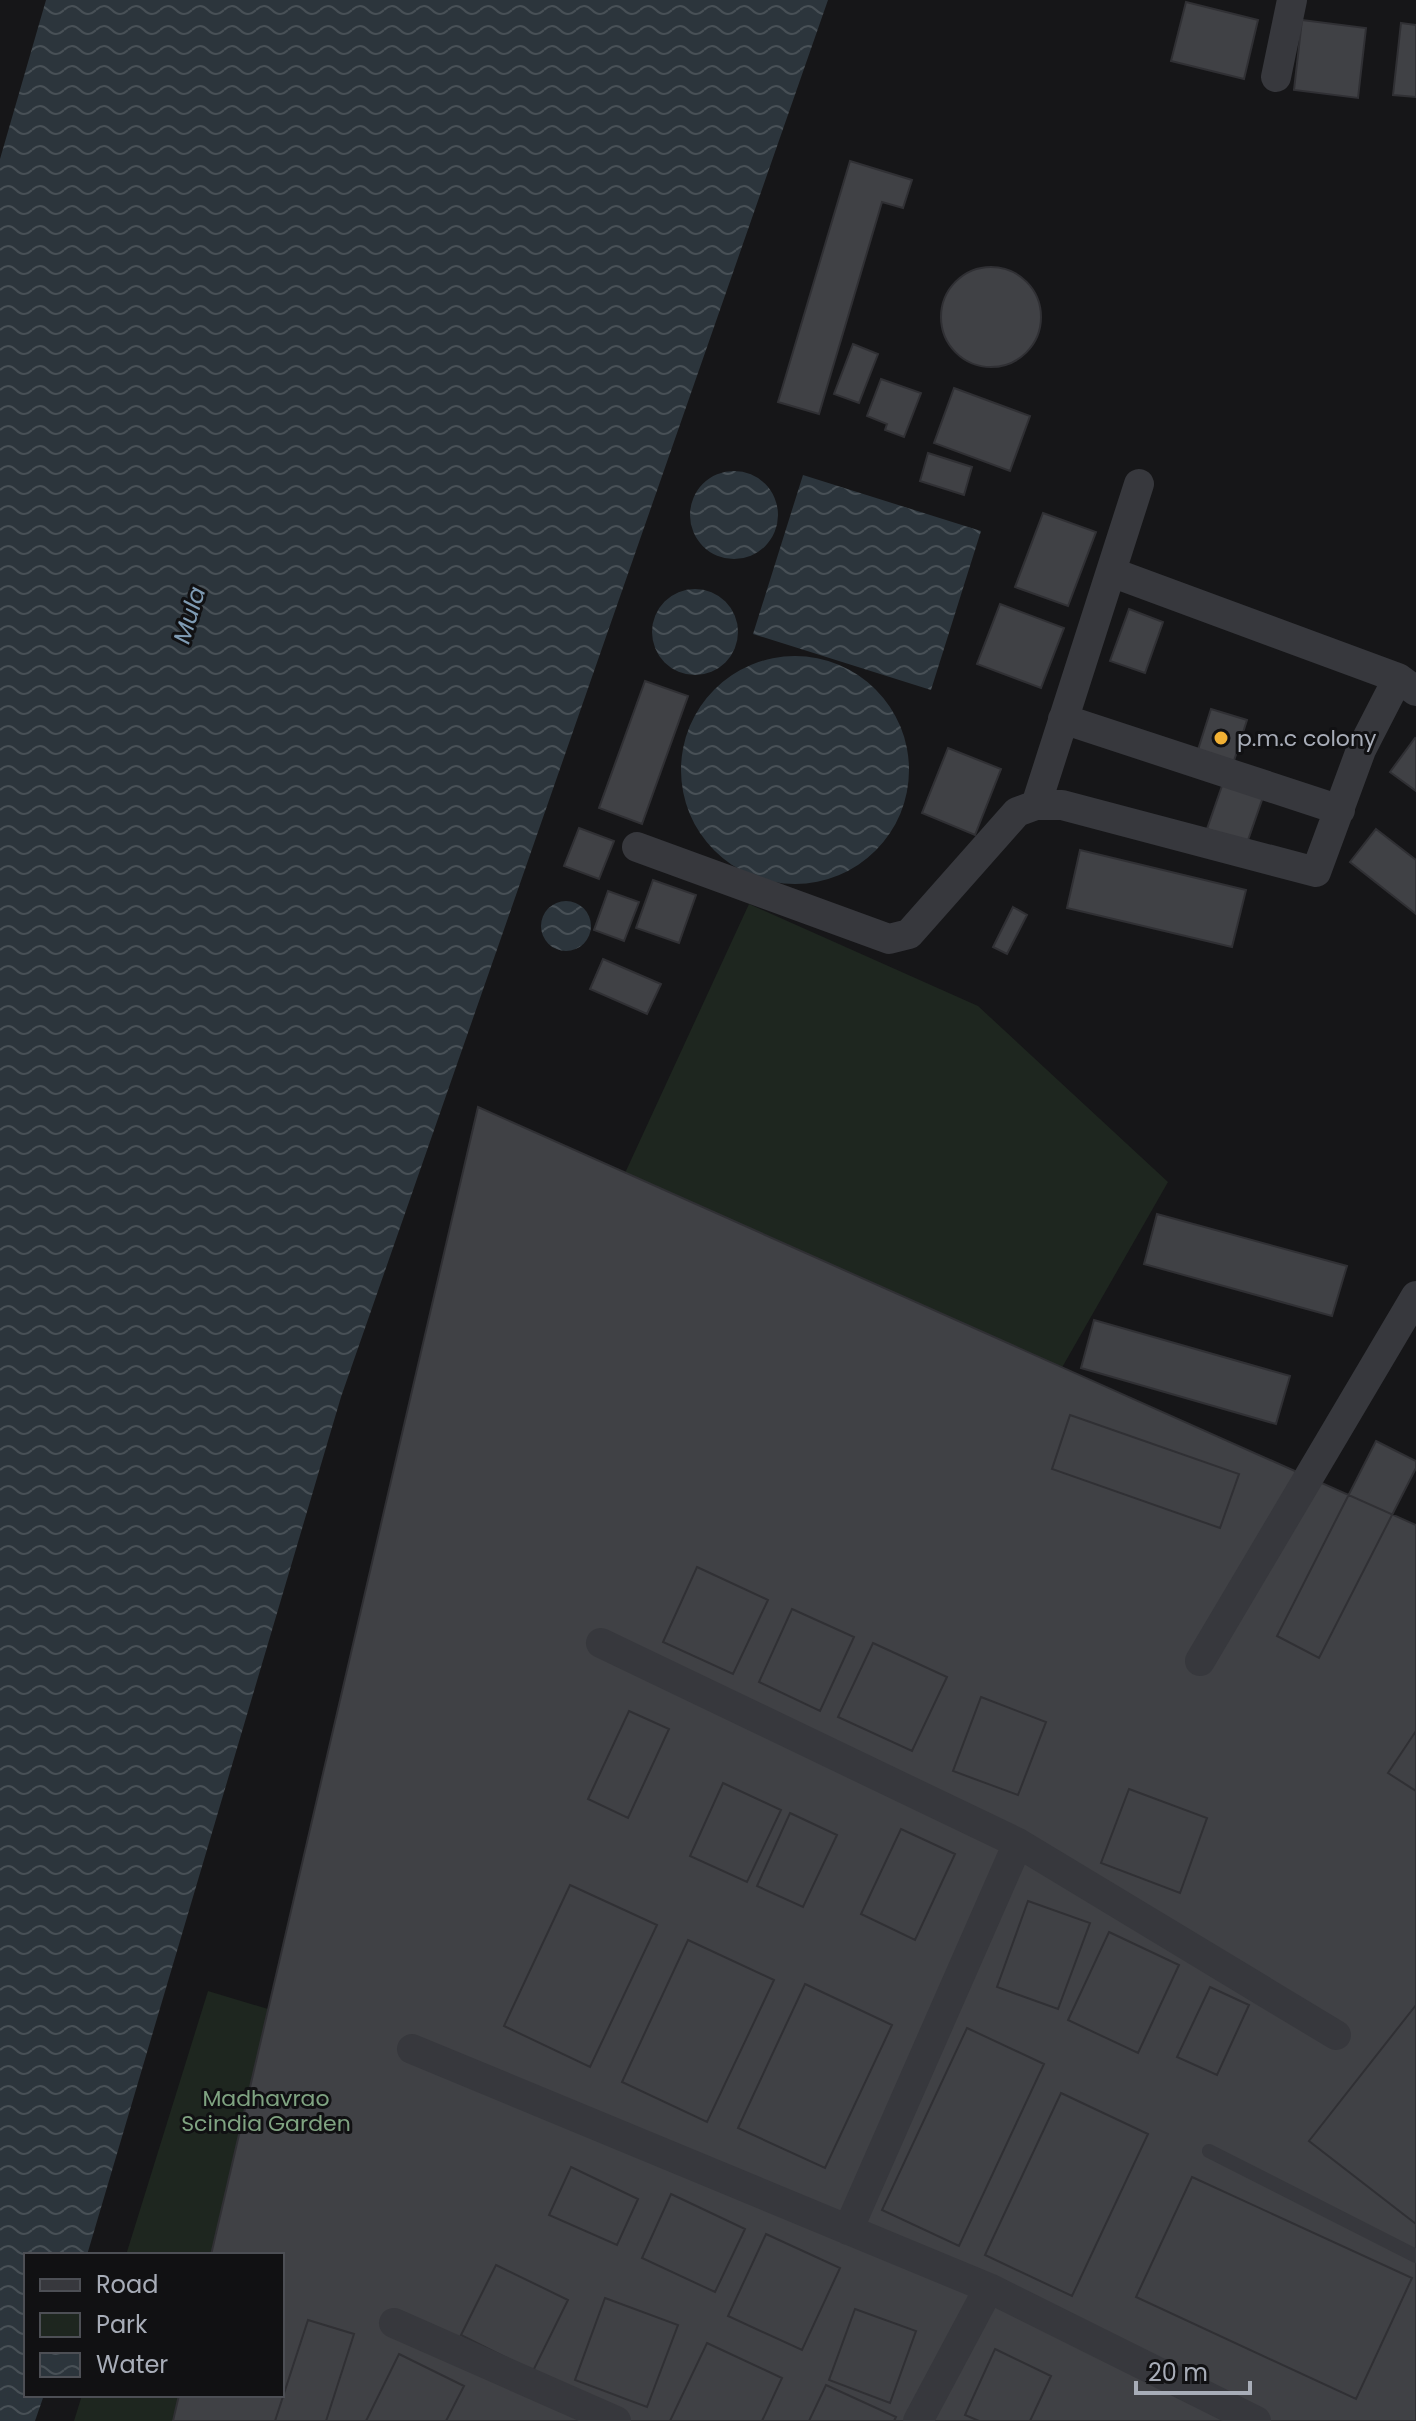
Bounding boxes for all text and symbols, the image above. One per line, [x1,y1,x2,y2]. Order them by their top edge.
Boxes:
water label: Mula [165,582,213,648]
place label: p.m.c colony [1237,723,1377,754]
marker: p.m.c colony [1212,729,1230,747]
park label: Madhavrao Scindia Garden [181,2083,351,2139]
legend [24,2253,284,2397]
text: Road [96,2268,158,2301]
text: Park [96,2308,148,2341]
scale bar [1136,2345,1250,2395]
text: Water [96,2348,168,2381]
text: 20 m [1148,2356,1208,2389]

